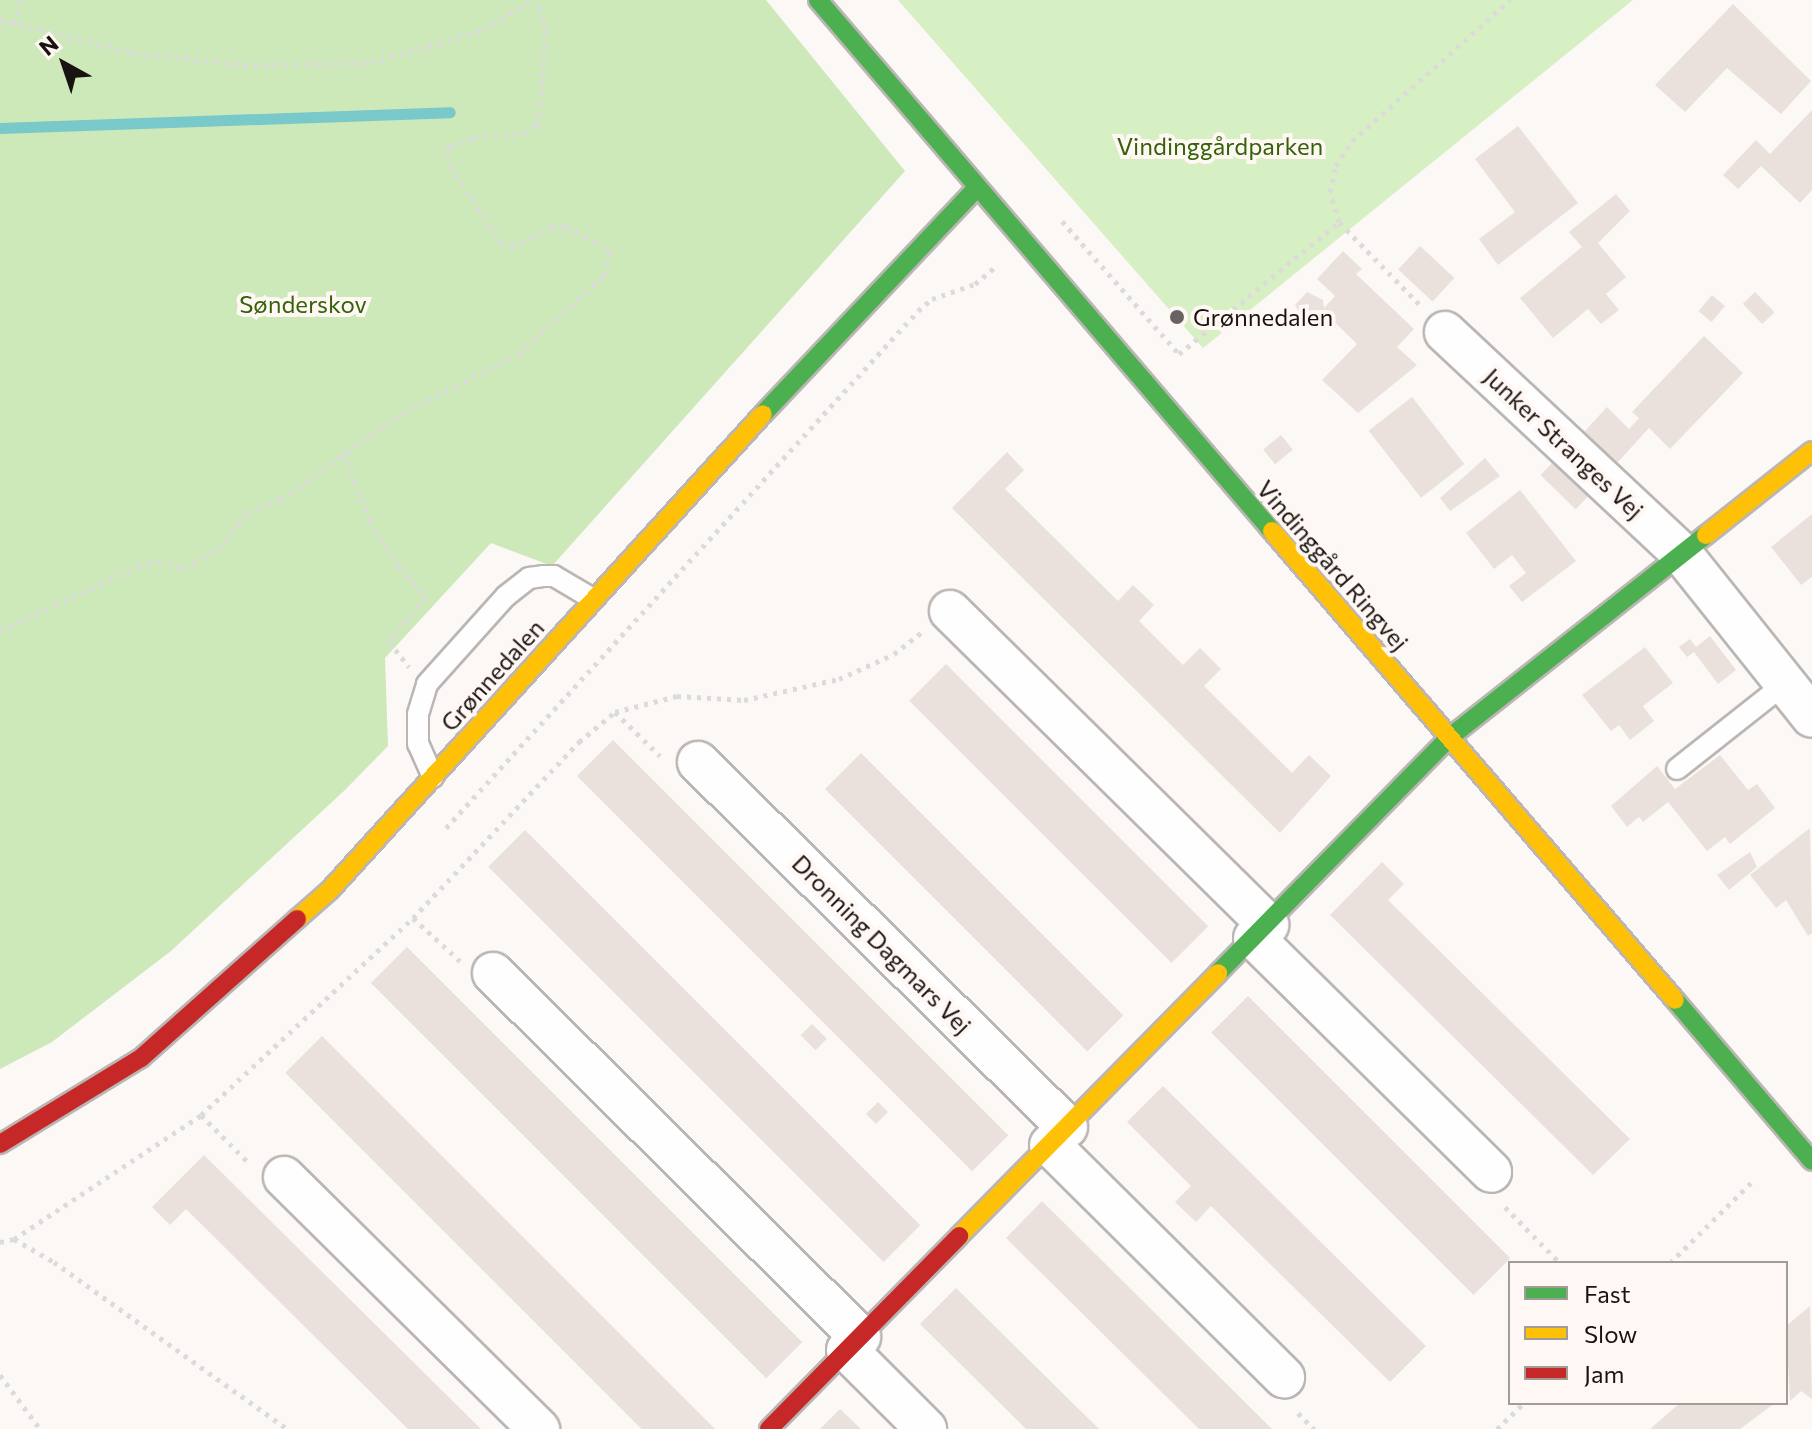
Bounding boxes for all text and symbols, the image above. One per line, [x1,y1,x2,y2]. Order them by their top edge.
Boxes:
north arrow [24,24,104,104]
text: N [33,30,63,61]
park label: Vindinggårdparken [1117,132,1323,160]
park label: Sønderskov [239,290,367,318]
place label: Grønnedalen [1193,303,1333,331]
marker: Grønnedalen [1168,308,1186,326]
street label: Junker Stranges Vej [1478,362,1650,524]
street label: Vindinggård Ringvej [1251,474,1415,656]
street label: Grønnedalen [434,613,550,737]
street label: Dronning Dagmars Vej [787,849,977,1039]
legend [1508,1261,1788,1405]
text: Fast [1584,1279,1631,1308]
text: Slow [1584,1319,1637,1348]
text: Jam [1584,1359,1624,1388]

